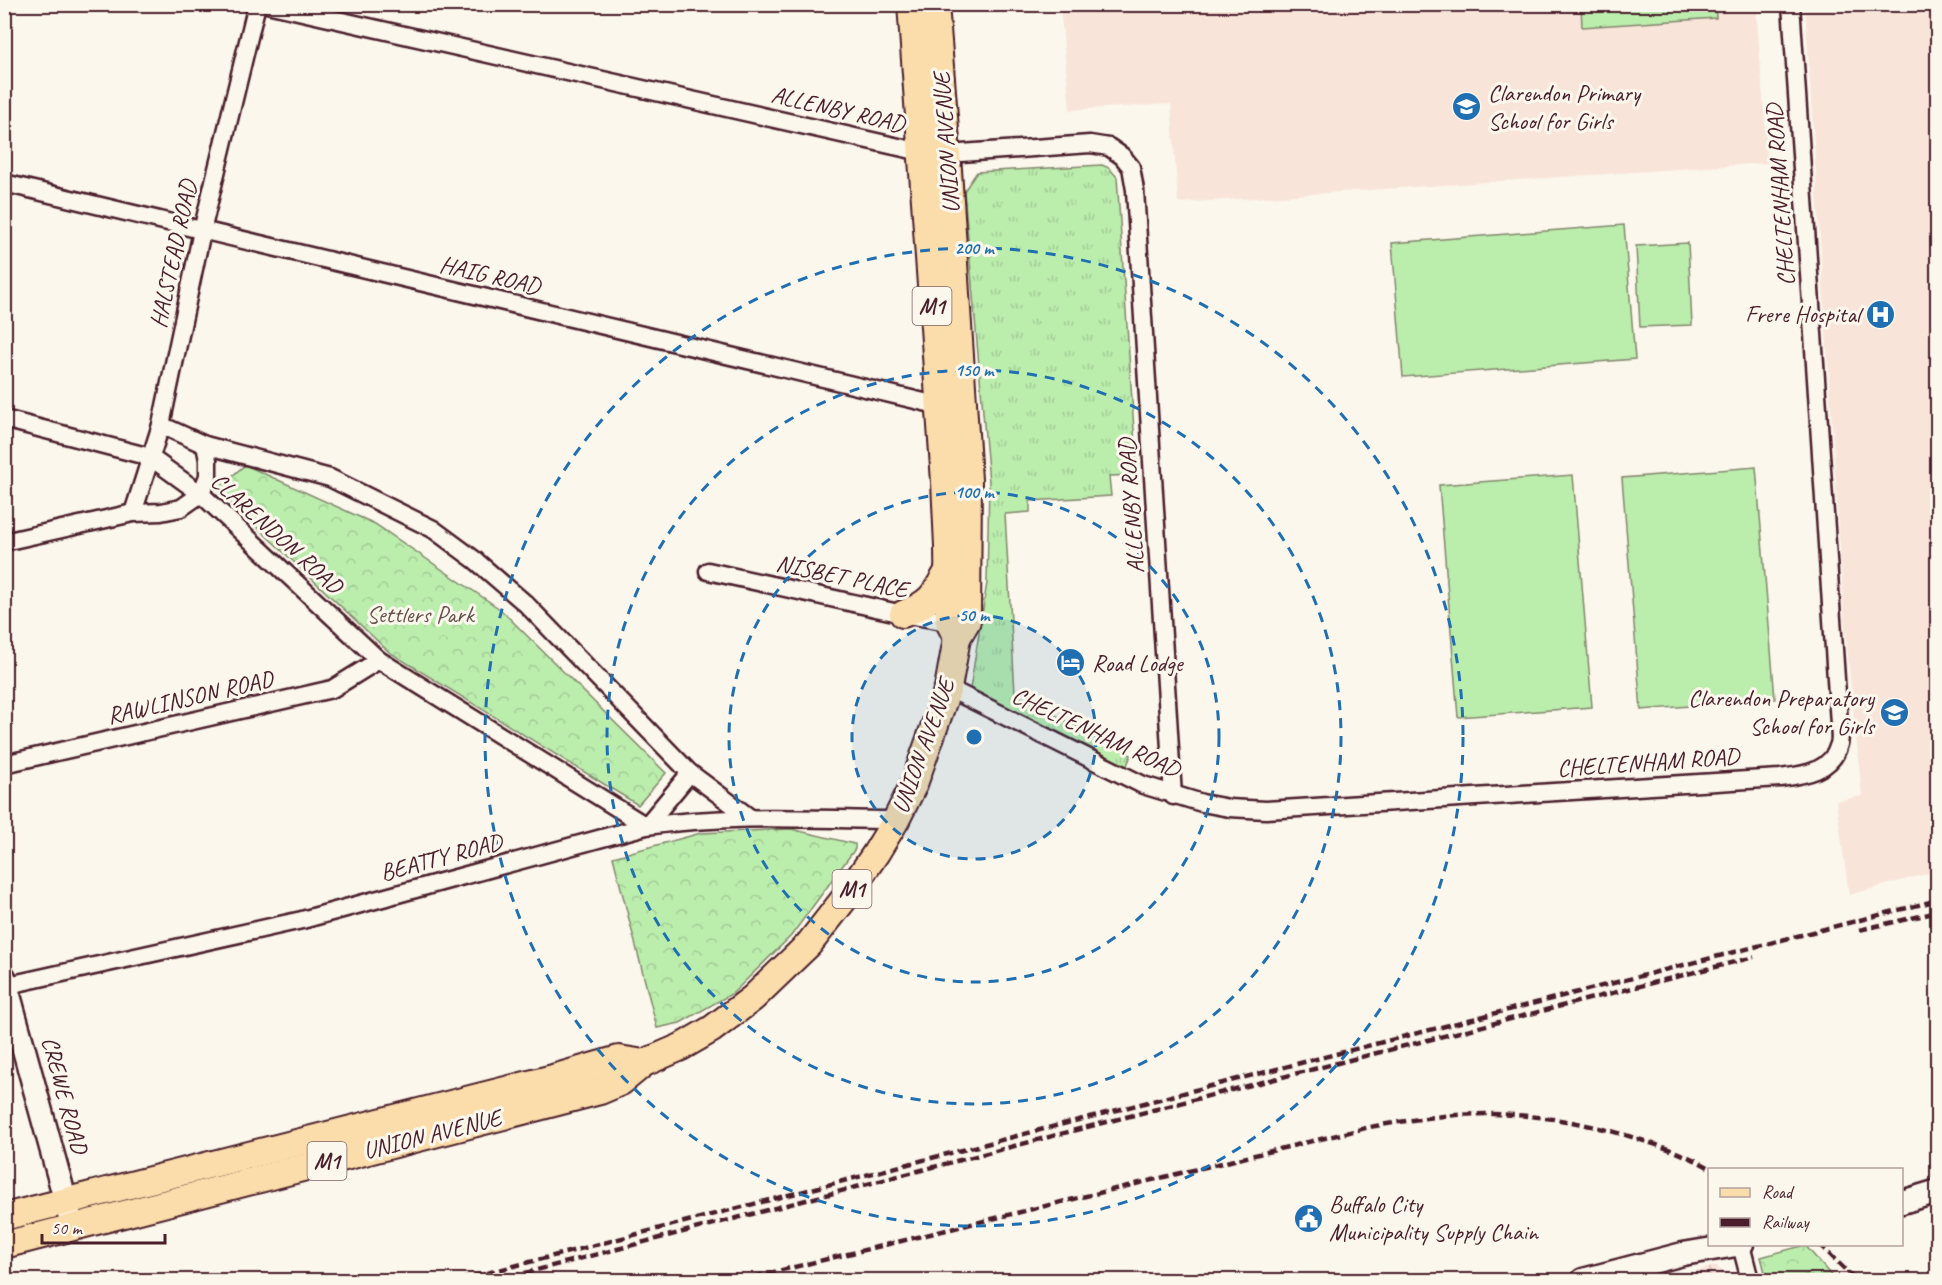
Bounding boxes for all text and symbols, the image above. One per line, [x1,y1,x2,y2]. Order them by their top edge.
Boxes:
street label: UNION AVENUE [926,68,966,214]
place label: Clarendon Primary School for Girls [1488,78,1642,136]
street label: ALLENBY ROAD [769,79,909,139]
school or university icon: Clarendon Primary School for Girls [1451,91,1483,123]
street label: CHELTENHAM ROAD [1759,101,1801,287]
street label: HALSTEAD ROAD [143,176,204,330]
text: 200 m [955,237,995,259]
street label: HAIG ROAD [437,249,545,302]
road number: M1 [912,287,952,325]
hospital icon: Frere Hospital [1865,298,1897,330]
place label: Frere Hospital [1745,299,1864,329]
text: 150 m [955,359,995,381]
street label: ALLENBY ROAD [1111,435,1151,575]
street label: CLARENDON ROAD [205,466,351,602]
text: 100 m [955,481,995,503]
street label: NISBET PLACE [774,547,914,605]
park label: Settlers Park [367,599,476,629]
text: 50 m [959,604,991,626]
hotel icon: Road Lodge [1055,647,1087,679]
place label: Road Lodge [1092,648,1185,678]
street label: RAWLINSON ROAD [104,663,278,731]
street label: UNION AVENUE [885,672,962,817]
street label: CHELTENHAM ROAD [1007,680,1187,785]
place label: Clarendon Preparatory School for Girls [1688,683,1876,741]
school or university icon: Clarendon Preparatory School for Girls [1879,696,1911,728]
centre of rings [964,727,984,747]
street label: CHELTENHAM ROAD [1556,741,1742,783]
street label: BEATTY ROAD [377,826,507,888]
road number: M1 [832,870,872,908]
street label: CREWE ROAD [35,1033,96,1159]
street label: UNION AVENUE [360,1102,507,1166]
road number: M1 [308,1142,346,1180]
legend [1708,1168,1903,1246]
text: Road [1762,1181,1795,1203]
place label: Buffalo City Municipality Supply Chain [1329,1189,1539,1247]
public building icon: Buffalo City Municipality Supply Chain [1292,1202,1324,1234]
scale bar [42,1207,165,1245]
text: Railway [1762,1211,1810,1233]
text: 50 m [51,1217,84,1239]

